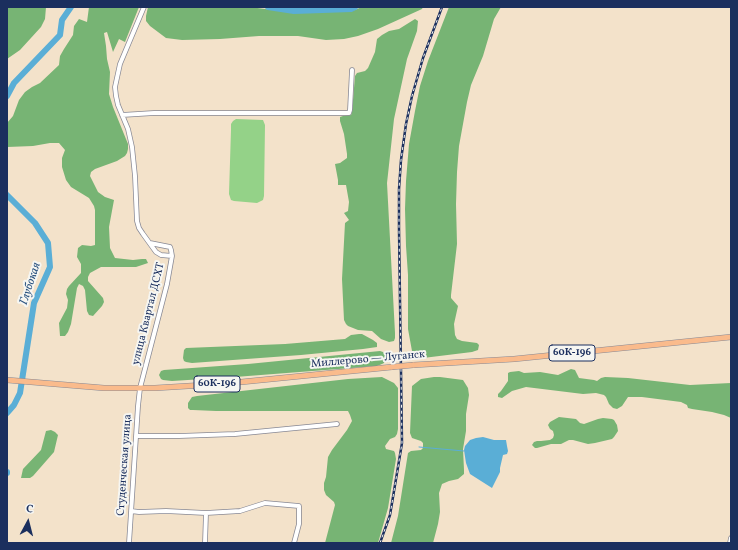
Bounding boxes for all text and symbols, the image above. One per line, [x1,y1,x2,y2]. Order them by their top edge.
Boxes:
water label: Глубокая [17,261,45,307]
street label: улица Квартал ДСХТ [130,261,168,367]
road number: 60К-196 [549,345,595,361]
street label: Миллерово — Луганск [311,348,425,372]
road number: 60К-196 [194,376,240,392]
street label: Студенческая улица [115,414,135,516]
north arrow [8,502,48,542]
text: С [25,502,34,517]

